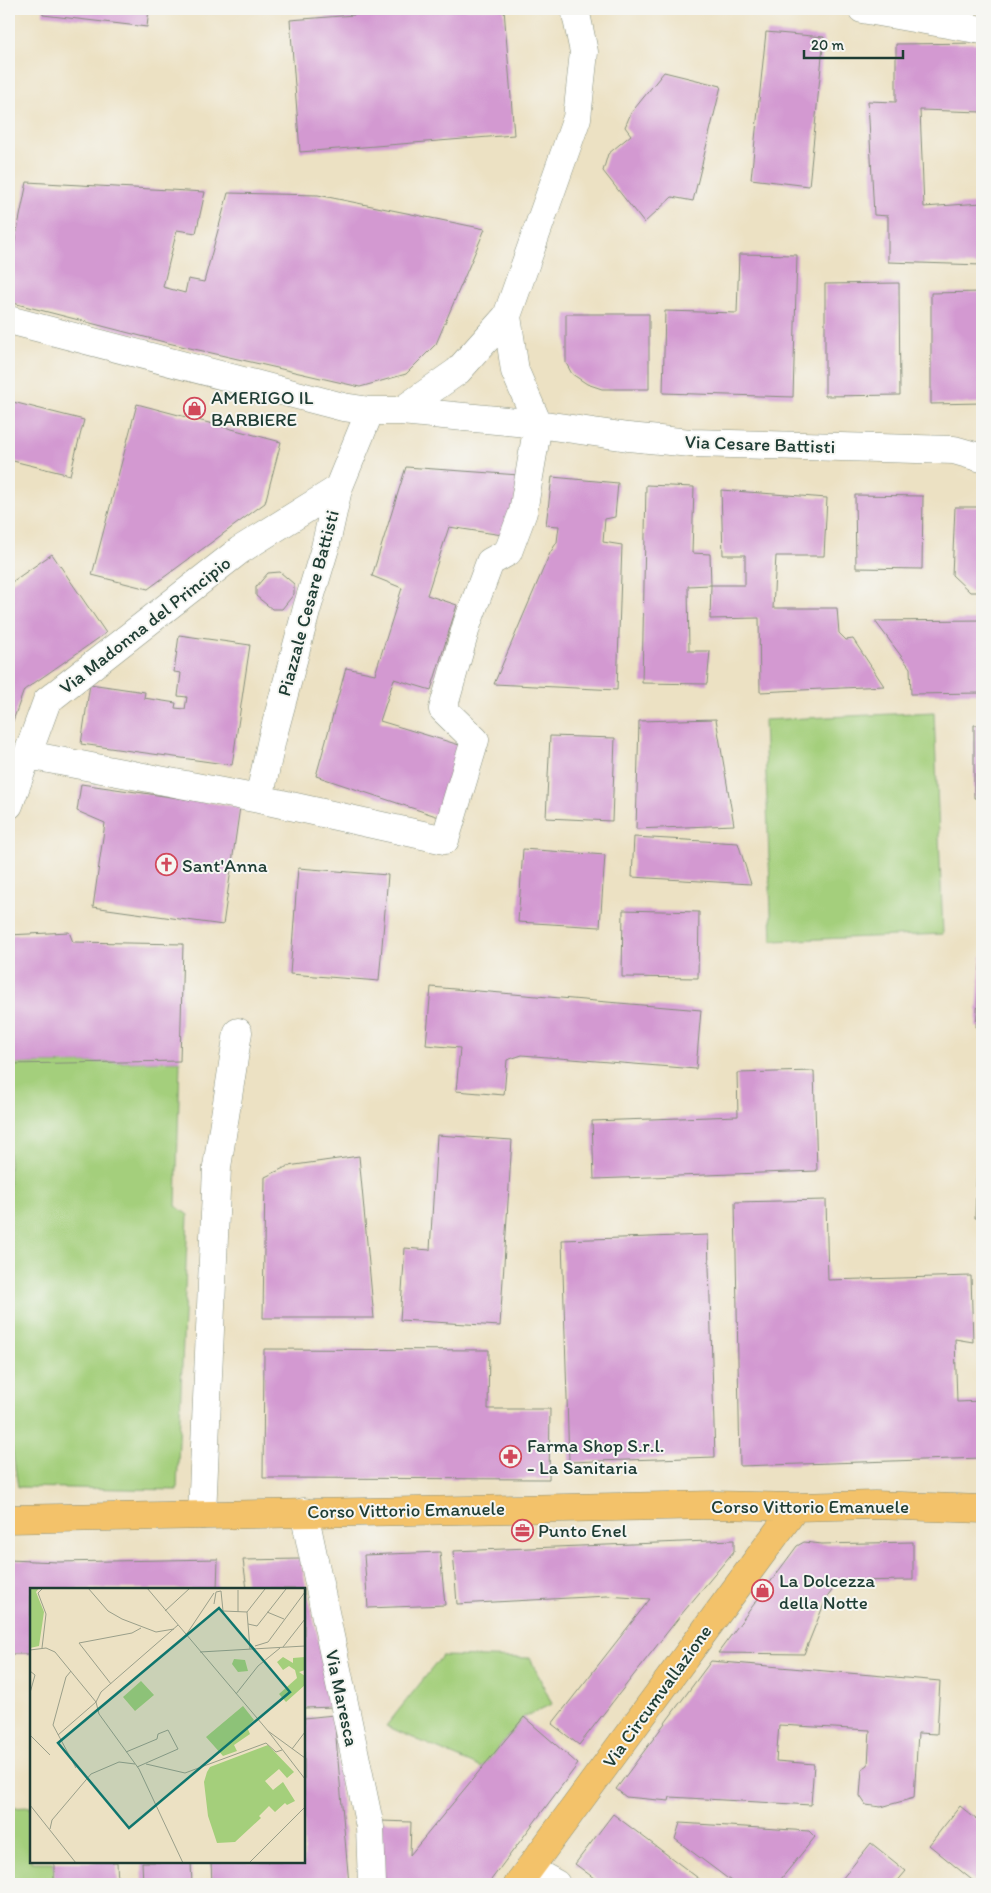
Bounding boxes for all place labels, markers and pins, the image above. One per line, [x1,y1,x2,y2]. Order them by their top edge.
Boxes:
place label: AMERIGO IL BARBIERE [211,386,314,431]
shop icon: AMERIGO IL BARBIERE [183,396,207,420]
church icon: Sant'Anna [154,853,178,877]
place label: Sant'Anna [182,854,268,877]
place label: Farma Shop S.r.l. - La Sanitaria [527,1434,664,1479]
pharmacy icon: Farma Shop S.r.l. - La Sanitaria [499,1444,523,1468]
office icon: Punto Enel [510,1518,534,1542]
place label: Punto Enel [538,1519,628,1542]
place label: La Dolcezza della Notte [779,1569,875,1614]
shop icon: La Dolcezza della Notte [751,1579,775,1603]

